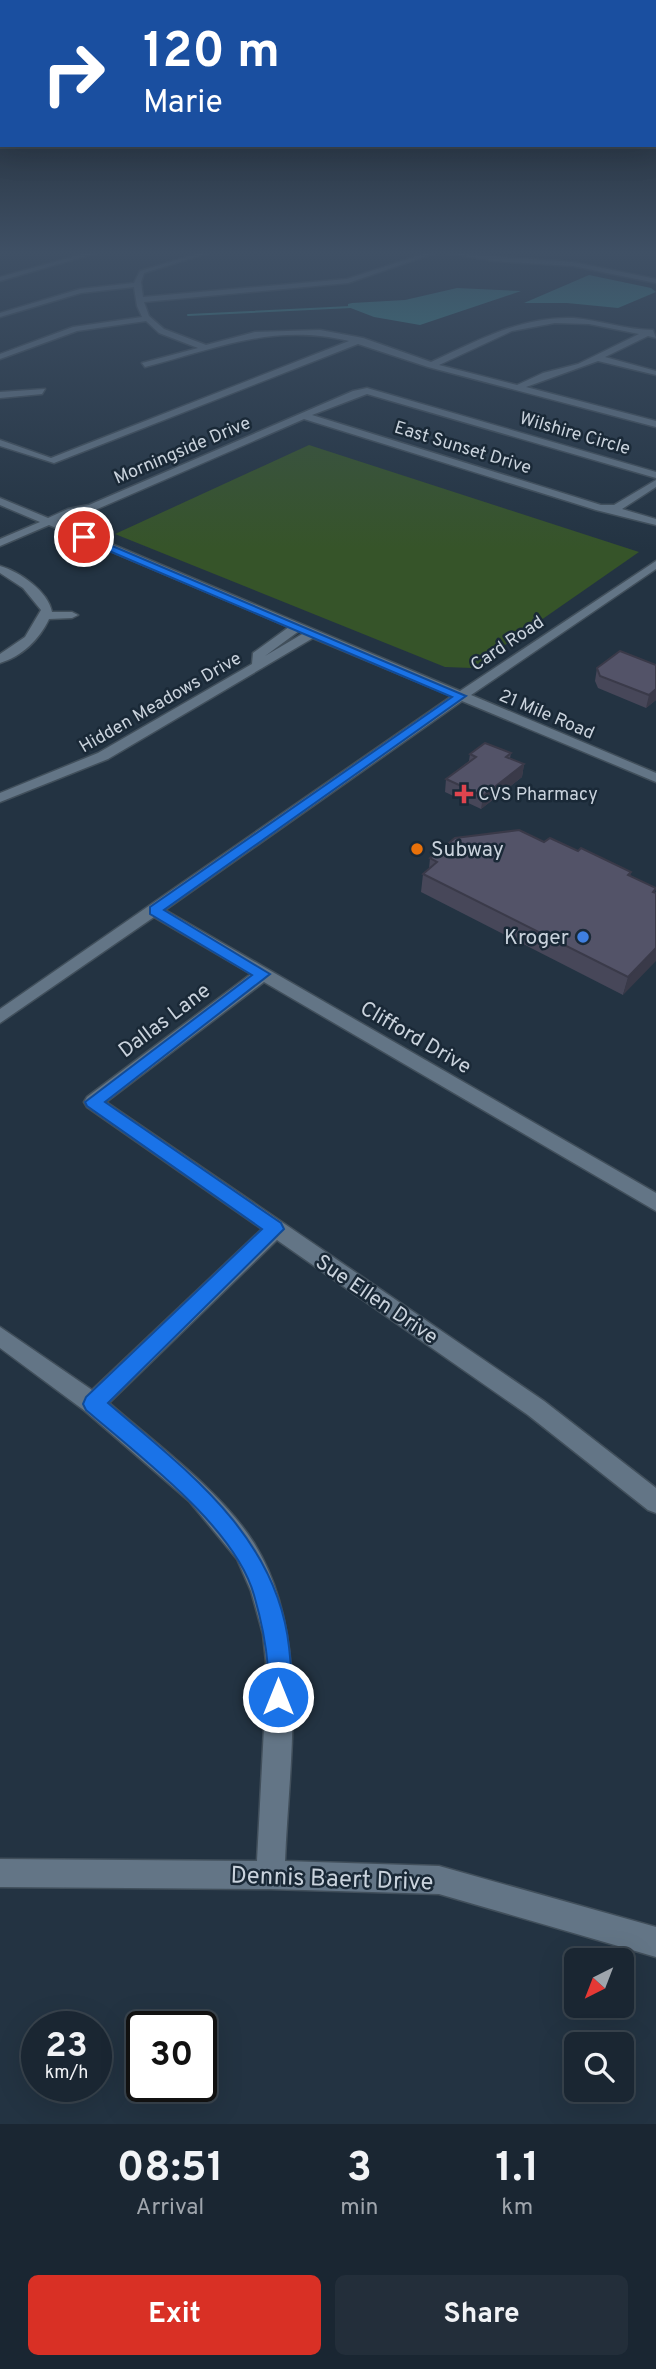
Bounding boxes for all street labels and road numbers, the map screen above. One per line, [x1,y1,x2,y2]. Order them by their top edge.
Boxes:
street label: Wilshire Circle [517,408,633,461]
street label: Morningside Drive [111,412,254,491]
street label: East Sunset Drive [391,417,534,480]
street label: Card Road [467,611,549,677]
street label: Hidden Meadows Drive [76,647,246,759]
street label: 21 Mile Road [495,685,598,746]
street label: Dallas Lane [114,978,216,1065]
street label: Clifford Drive [355,996,476,1081]
street label: Sue Ellen Drive [310,1249,443,1351]
street label: Dennis Baert Drive [230,1861,434,1899]

